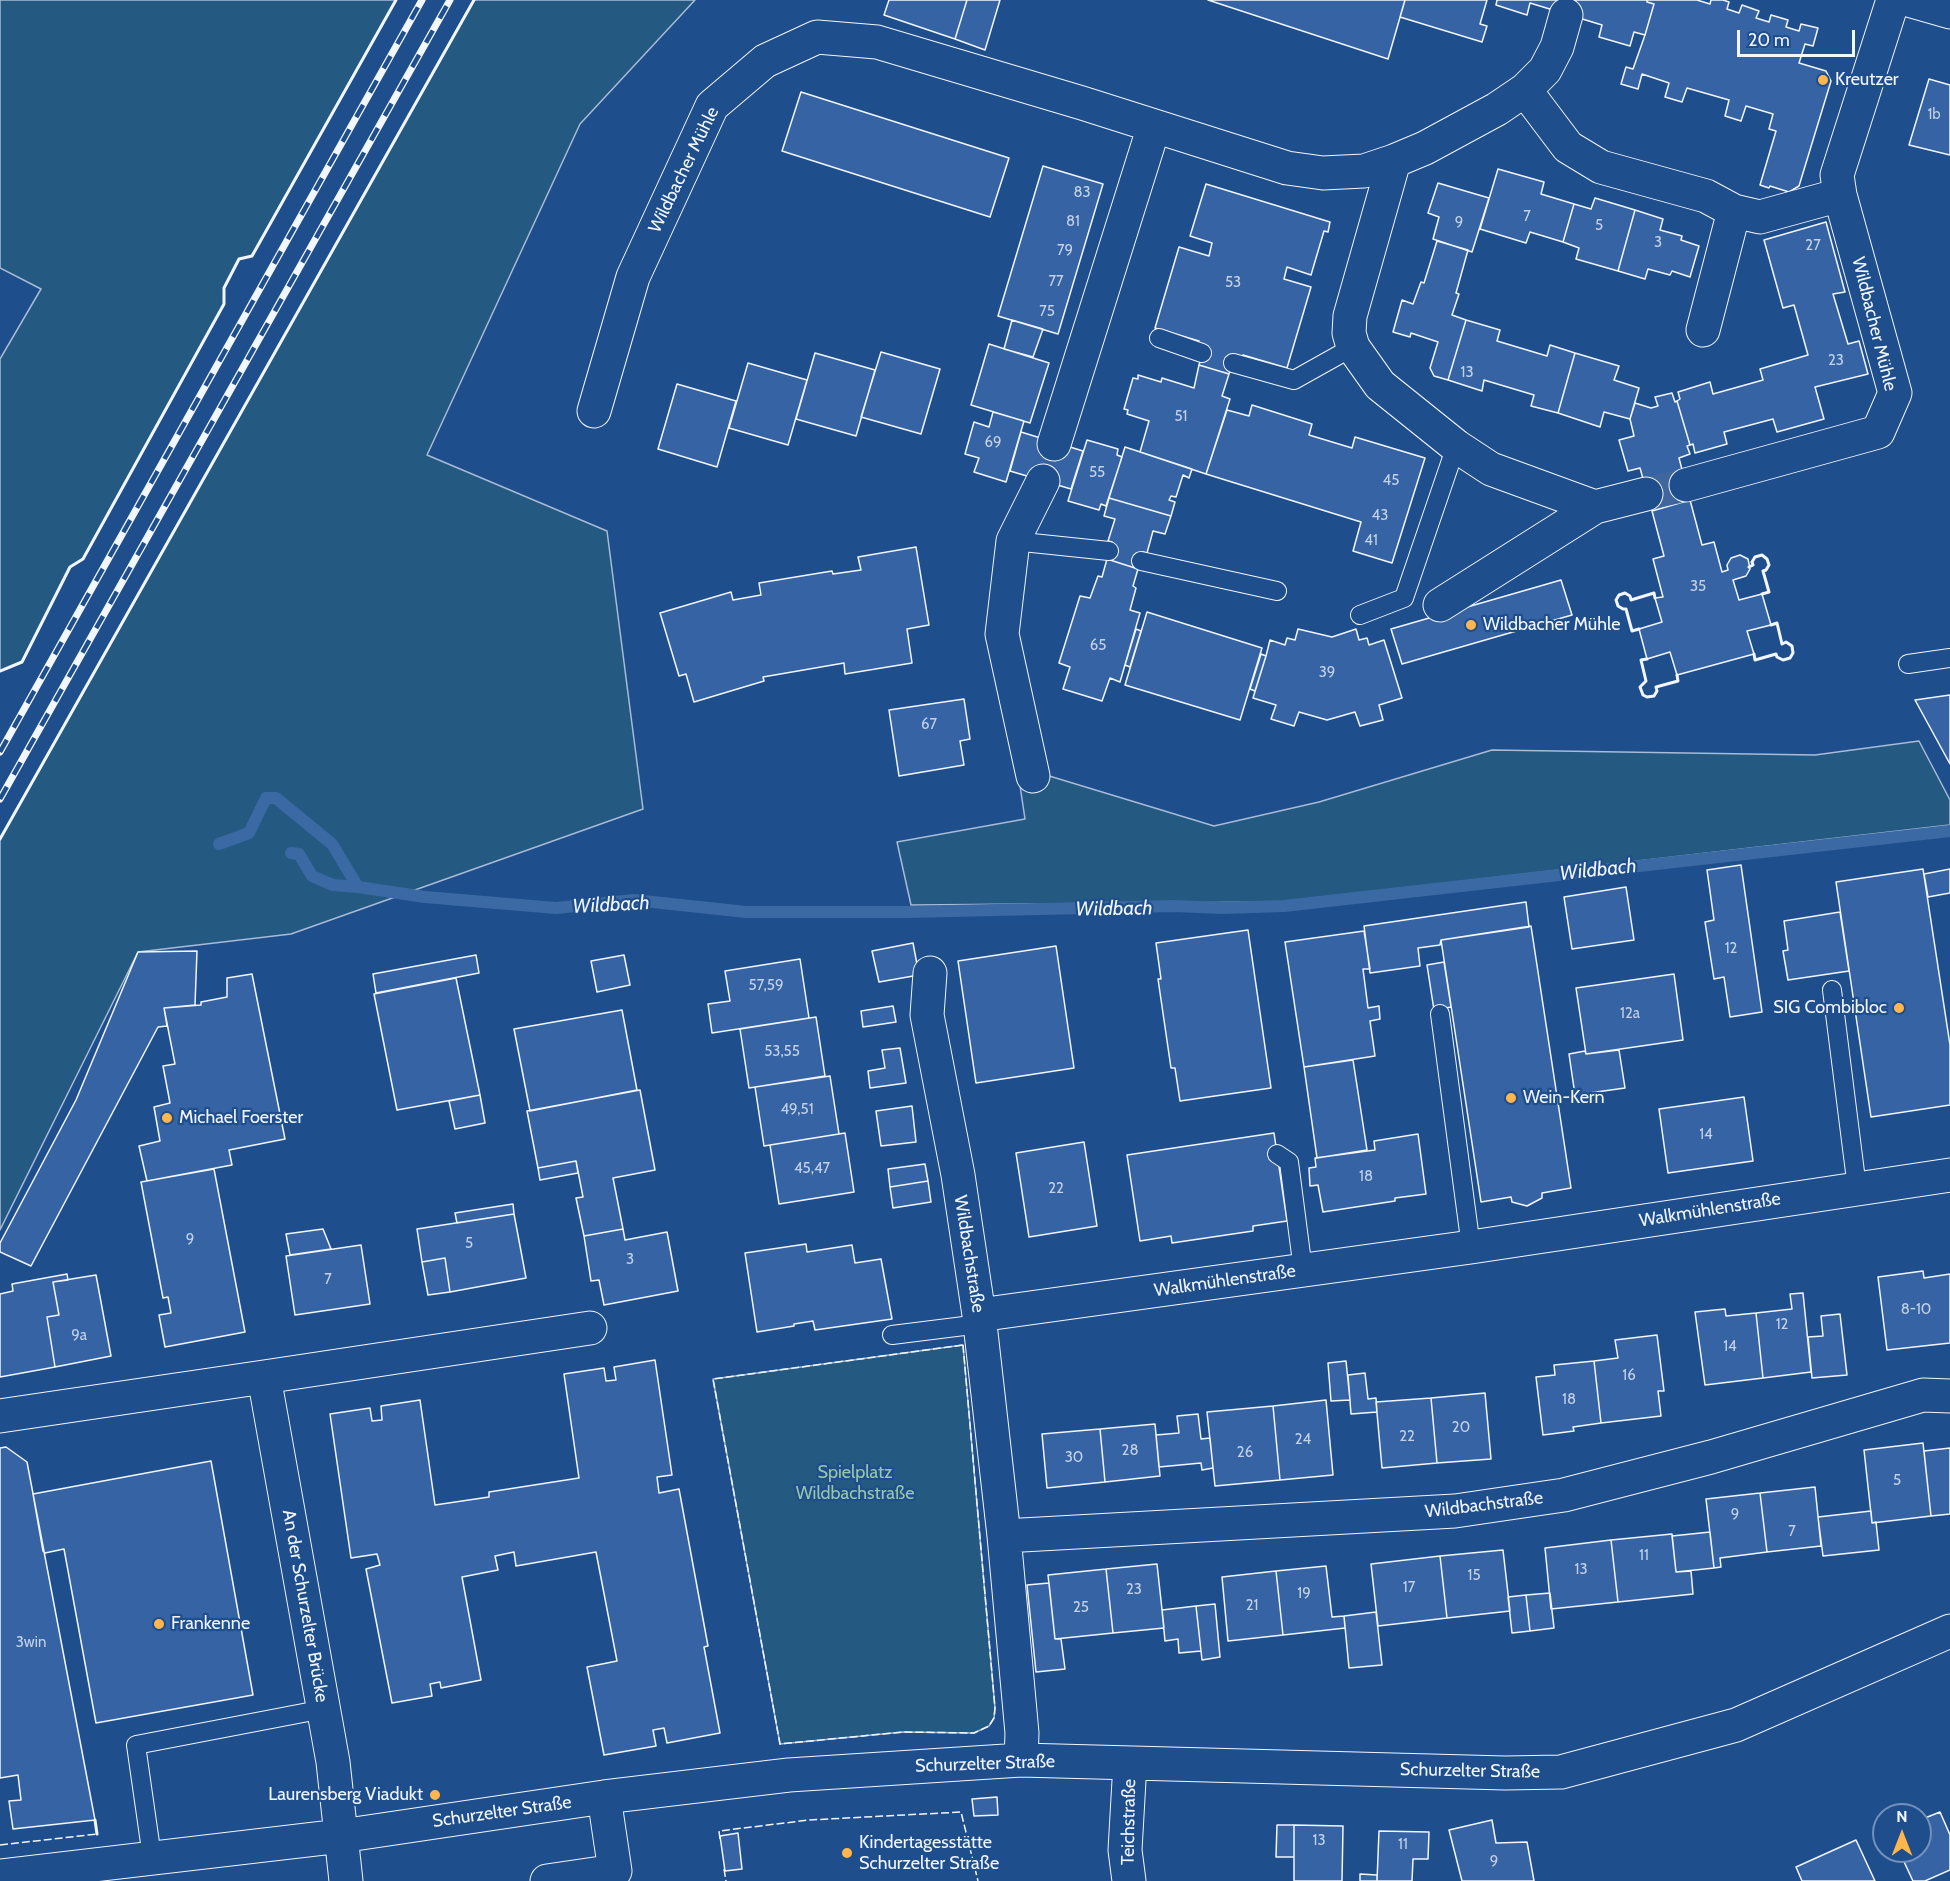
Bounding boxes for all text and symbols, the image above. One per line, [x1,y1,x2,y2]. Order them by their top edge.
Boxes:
scale bar [1740,18,1858,56]
text: 20 m [1748,29,1790,51]
place label: Kreutzer [1835,69,1899,91]
marker: Kreutzer [1816,73,1830,87]
street label: Wildbacher Mühle [644,104,724,236]
house number: 1b [1927,106,1941,124]
house number: 83 [1073,184,1091,202]
house number: 7 [1523,208,1531,226]
house number: 81 [1066,213,1080,231]
house number: 9 [1455,214,1463,232]
house number: 5 [1595,217,1603,235]
house number: 3 [1654,234,1662,252]
house number: 27 [1805,237,1821,255]
house number: 79 [1057,242,1073,260]
street label: Wildbacher Mühle [1847,255,1901,393]
house number: 77 [1048,273,1064,291]
house number: 53 [1225,274,1241,292]
house number: 75 [1039,303,1055,321]
house number: 23 [1828,352,1844,370]
house number: 13 [1460,364,1474,382]
house number: 51 [1174,408,1188,426]
house number: 69 [984,434,1002,452]
house number: 55 [1089,464,1105,482]
house number: 45 [1383,472,1399,490]
house number: 43 [1372,507,1388,525]
house number: 41 [1364,532,1378,550]
house number: 35 [1690,578,1706,596]
place label: Wildbacher Mühle [1483,614,1620,636]
marker: Wildbacher Mühle [1464,618,1478,632]
house number: 65 [1090,637,1106,655]
house number: 39 [1319,664,1335,682]
house number: 67 [921,716,937,734]
water label: Wildbach [1558,854,1638,886]
water label: Wildbach [572,891,650,919]
water label: Wildbach [1075,896,1153,922]
house number: 12 [1725,940,1737,958]
house number: 57,59 [749,977,783,995]
place label: SIG Combibloc [1773,997,1887,1019]
marker: SIG Combibloc [1892,1001,1906,1015]
house number: 12a [1620,1005,1640,1023]
house number: 53,55 [764,1043,800,1061]
place label: Wein-Kern [1523,1087,1605,1109]
marker: Wein-Kern [1504,1091,1518,1105]
house number: 49,51 [780,1101,814,1119]
place label: Michael Foerster [179,1107,303,1129]
marker: Michael Foerster [160,1111,174,1125]
house number: 14 [1699,1126,1713,1144]
house number: 45,47 [794,1160,830,1178]
house number: 18 [1359,1168,1373,1186]
house number: 22 [1048,1180,1064,1198]
street label: Walkmühlenstraße [1638,1188,1782,1232]
street label: Wildbachstraße [949,1194,989,1314]
house number: 9 [186,1231,194,1249]
house number: 5 [465,1235,473,1253]
house number: 3 [626,1251,634,1269]
street label: Walkmühlenstraße [1153,1260,1297,1302]
house number: 7 [324,1271,332,1289]
house number: 8-10 [1901,1301,1931,1319]
house number: 12 [1776,1316,1788,1334]
house number: 9a [71,1327,87,1345]
house number: 14 [1723,1338,1737,1356]
house number: 16 [1622,1367,1636,1385]
house number: 18 [1562,1391,1576,1409]
house number: 20 [1452,1419,1470,1437]
house number: 22 [1399,1428,1415,1446]
house number: 24 [1295,1431,1311,1449]
house number: 28 [1122,1442,1138,1460]
house number: 26 [1237,1444,1253,1462]
house number: 30 [1065,1449,1083,1467]
park label: Spielplatz Wildbachstraße [796,1462,914,1504]
house number: 5 [1893,1472,1901,1490]
street label: Wildbachstraße [1424,1487,1544,1523]
house number: 9 [1731,1506,1739,1524]
street label: An der Schurzelter Brücke [277,1508,333,1704]
house number: 7 [1788,1523,1796,1541]
house number: 11 [1639,1547,1649,1565]
house number: 13 [1574,1561,1588,1579]
house number: 15 [1467,1567,1481,1585]
house number: 17 [1403,1579,1415,1597]
house number: 23 [1126,1581,1142,1599]
house number: 19 [1297,1585,1311,1603]
house number: 21 [1246,1597,1258,1615]
house number: 25 [1073,1599,1089,1617]
place label: Frankenne [171,1613,250,1635]
marker: Frankenne [152,1617,166,1631]
house number: 3win [16,1634,46,1652]
street label: Schurzelter Straße [915,1751,1055,1777]
street label: Schurzelter Straße [1400,1759,1540,1783]
street label: Teichstraße [1117,1779,1141,1865]
place label: Laurensberg Viadukt [268,1784,423,1806]
marker: Laurensberg Viadukt [428,1788,442,1802]
street label: Schurzelter Straße [431,1792,573,1832]
north arrow [1872,1803,1932,1863]
text: N [1896,1807,1908,1826]
place label: Kindertagesstätte Schurzelter Straße [859,1832,999,1874]
house number: 13 [1312,1832,1326,1850]
house number: 11 [1398,1836,1408,1854]
marker: Kindertagesstätte Schurzelter Straße [840,1846,854,1860]
house number: 9 [1490,1853,1498,1871]

